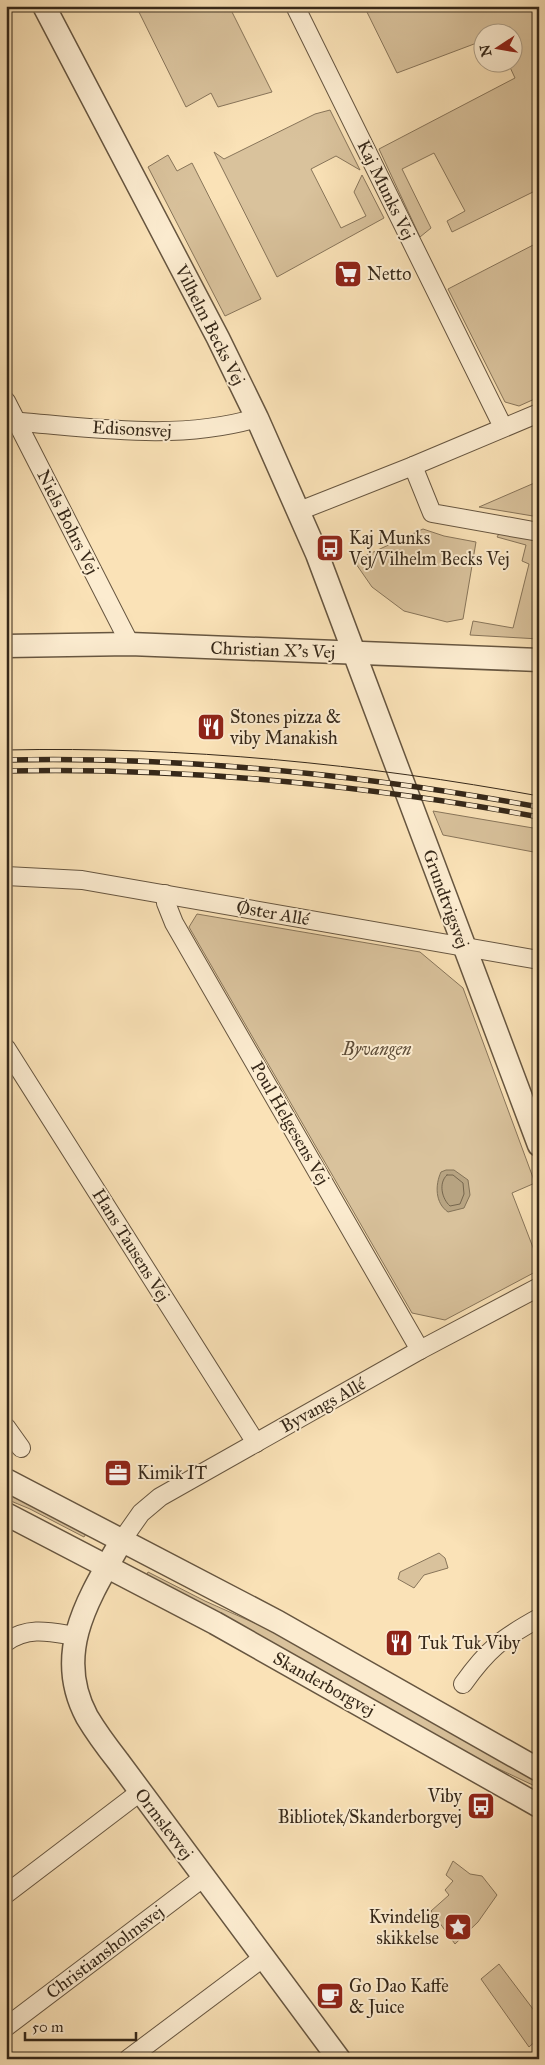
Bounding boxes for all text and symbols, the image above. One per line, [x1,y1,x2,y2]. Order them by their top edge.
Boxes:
north arrow [472,22,522,72]
text: N [476,43,495,58]
street label: Kaj Munks Vej [352,137,420,243]
supermarket icon: Netto [333,259,363,289]
street label: Vilhelm Becks Vej [170,260,250,389]
place label: Netto [367,263,411,285]
street label: Edisonsvej [92,416,172,442]
street label: Niels Bohrs Vej [32,466,104,578]
place label: Kaj Munks Vej/Vilhelm Becks Vej [348,527,510,570]
bus stop icon: Kaj Munks Vej/Vilhelm Becks Vej [315,533,345,563]
street label: Christian X's Vej [210,637,336,663]
place label: Stones pizza & viby Manakish [229,706,341,749]
restaurant icon: Stones pizza & viby Manakish [196,712,226,742]
street label: Grundtvigsvej [417,847,474,952]
street label: Øster Allé [235,896,312,930]
park label: Byvangen [341,1038,412,1060]
street label: Poul Helgesens Vej [245,1058,334,1189]
street label: Hans Tausens Vej [87,1184,175,1306]
street label: Byvangs Allé [276,1372,371,1438]
office icon: Kimik IT [103,1458,133,1488]
place label: Kimik IT [137,1462,207,1484]
restaurant icon: Tuk Tuk Viby [384,1628,414,1658]
place label: Tuk Tuk Viby [418,1632,521,1654]
street label: Skanderborgvej [269,1647,379,1722]
street label: Ormslevvej [130,1784,198,1864]
place label: Viby Bibliotek/Skanderborgvej [278,1785,463,1829]
bus stop icon: Viby Bibliotek/Skanderborgvej [466,1791,496,1821]
street label: Christiansholmsvej [42,1901,168,2003]
place label: Kvindelig skikkelse [369,1906,440,1949]
place icon: Kvindelig skikkelse [443,1912,473,1942]
place label: Go Dao Kaffe & Juice [349,1975,449,2019]
cafe icon: Go Dao Kaffe & Juice [315,1981,345,2011]
scale bar [25,2010,136,2042]
text: 50 m [32,2018,64,2036]

